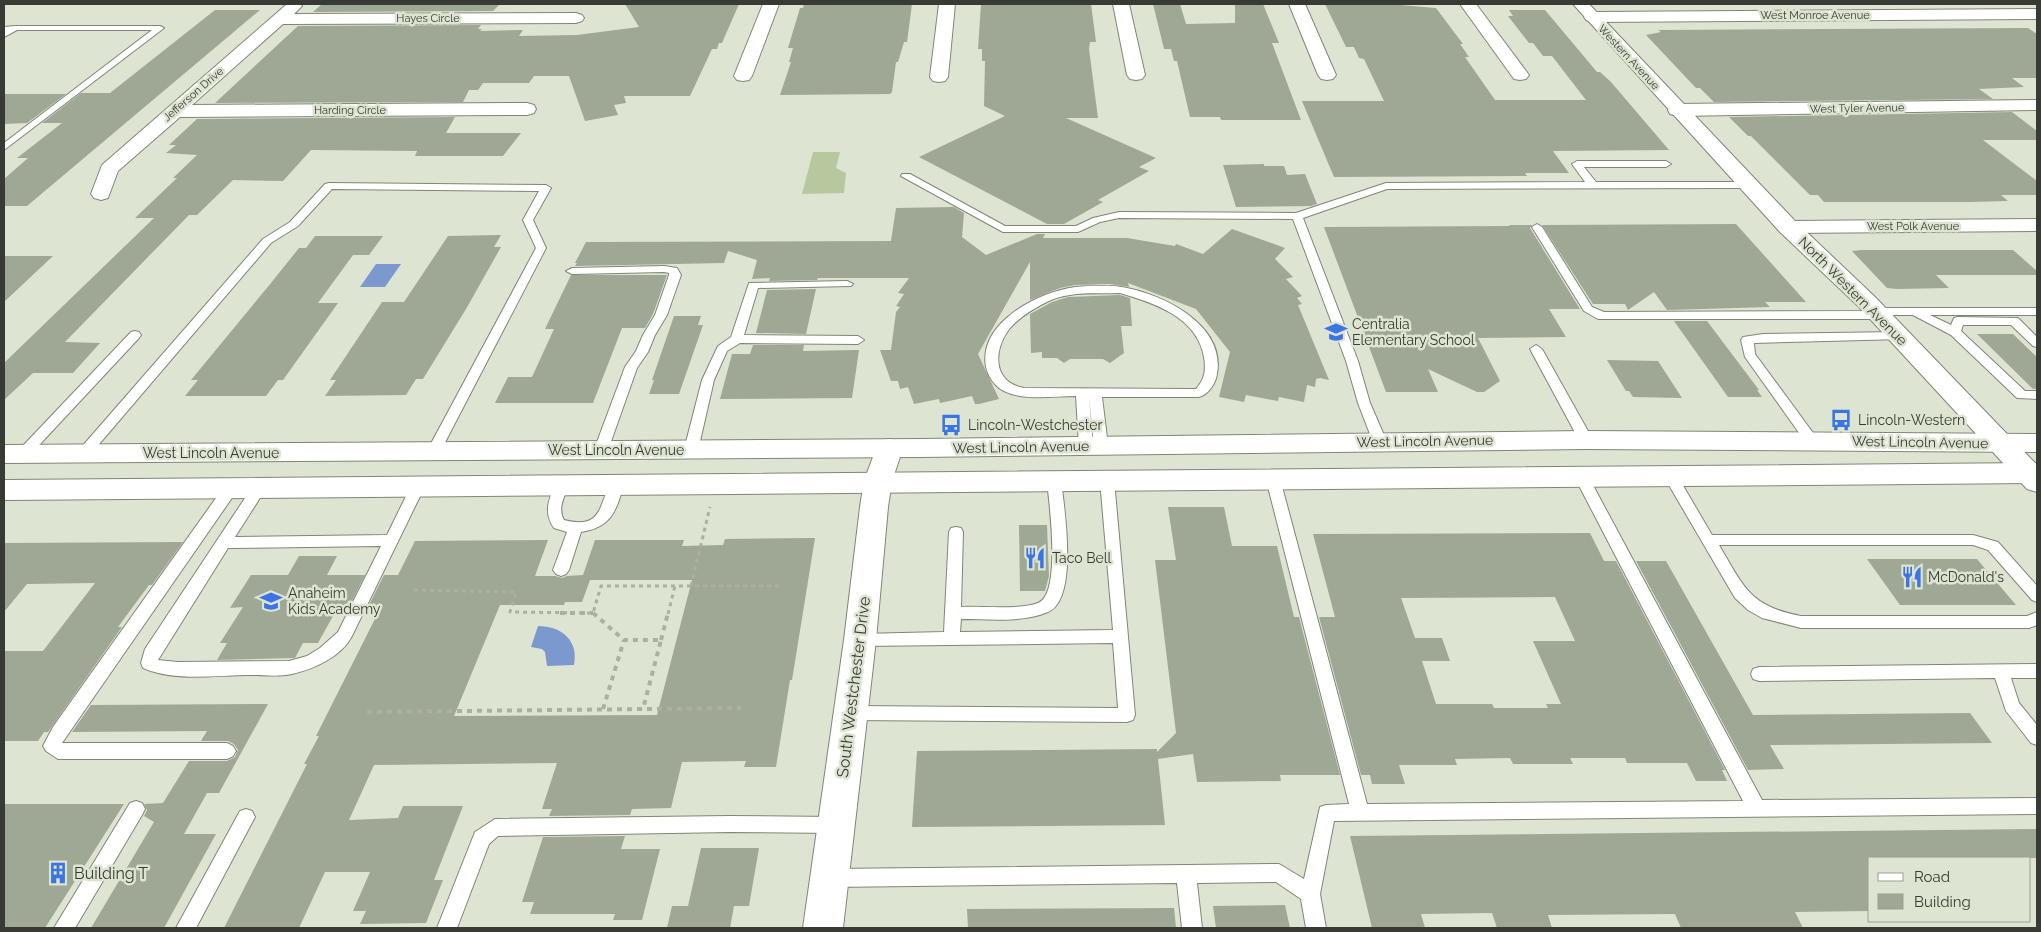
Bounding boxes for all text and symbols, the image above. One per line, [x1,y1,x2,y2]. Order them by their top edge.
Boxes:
street label: West Monroe Avenue [1760,9,1870,22]
street label: Hayes Circle [396,12,460,25]
street label: Western Avenue [1595,22,1662,93]
street label: Jefferson Drive [161,64,226,124]
street label: West Tyler Avenue [1810,101,1905,116]
street label: Harding Circle [314,104,387,117]
street label: West Polk Avenue [1867,220,1960,233]
street label: North Western Avenue [1795,233,1911,349]
place label: Centralia Elementary School [1352,316,1475,348]
school or university icon: Centralia Elementary School [1323,319,1349,345]
bus stop icon: Lincoln-Western [1828,407,1854,433]
bus stop icon: Lincoln-Westchester [938,412,964,438]
place label: Lincoln-Western [1858,412,1965,428]
place label: Lincoln-Westchester [968,417,1103,433]
street label: West Lincoln Avenue [1357,432,1493,450]
street label: West Lincoln Avenue [1852,433,1988,451]
street label: West Lincoln Avenue [953,438,1089,456]
street label: West Lincoln Avenue [548,442,684,458]
street label: West Lincoln Avenue [143,445,279,461]
restaurant icon: Taco Bell [1022,545,1048,571]
place label: Taco Bell [1052,550,1112,566]
restaurant icon: McDonald's [1899,564,1925,590]
place label: McDonald's [1928,569,2004,585]
place label: Anaheim Kids Academy [288,585,381,617]
school or university icon: Anaheim Kids Academy [258,588,284,614]
street label: South Westchester Drive [833,595,874,779]
legend [1868,857,2031,922]
building icon: Building T [45,860,71,886]
place label: Building T [74,864,148,883]
text: Road [1914,868,1950,886]
text: Building [1914,893,1971,911]

